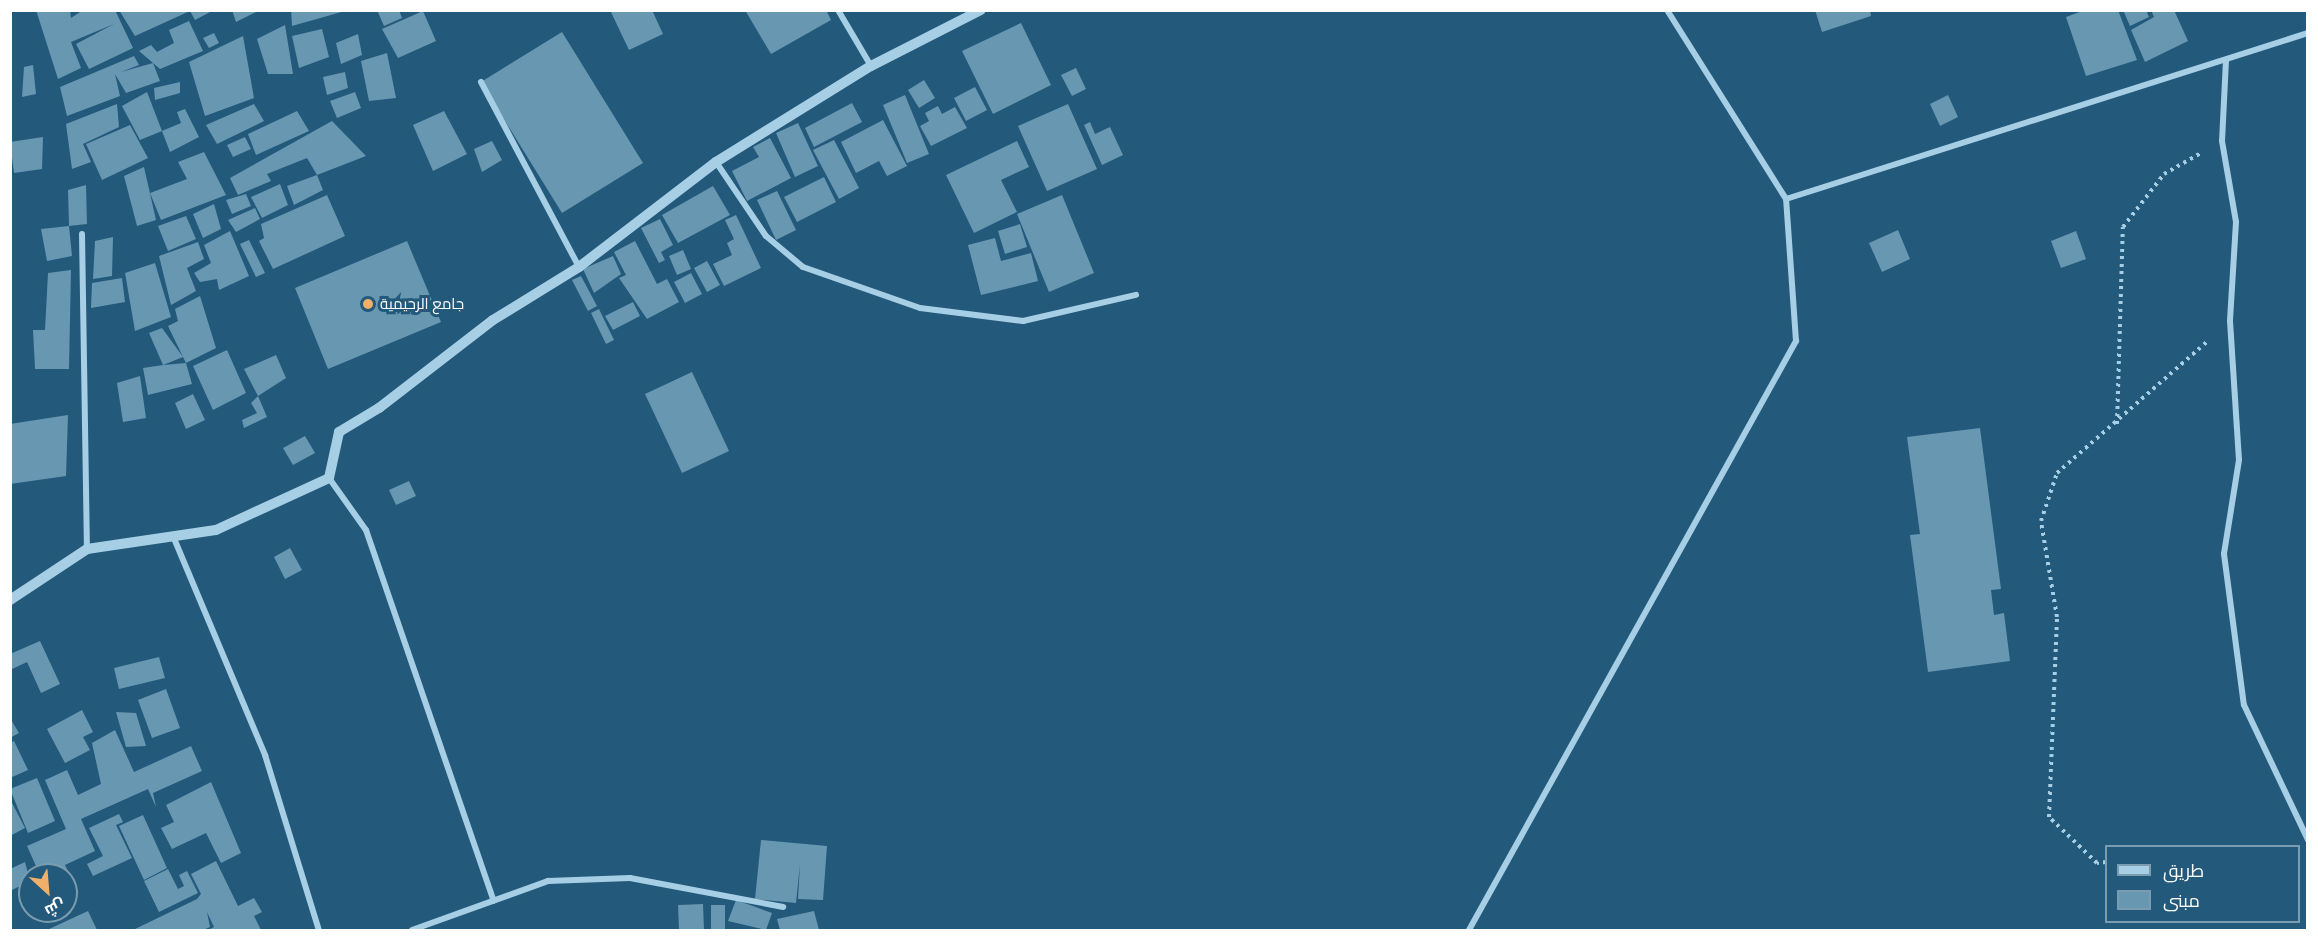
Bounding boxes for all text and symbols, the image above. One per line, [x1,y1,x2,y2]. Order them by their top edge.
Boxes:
place label: جامع الرحيمية [380,295,464,313]
marker: جامع الرحيمية [361,297,375,311]
legend [2105,845,2300,923]
text: طريق [2163,860,2204,881]
north arrow [18,863,78,923]
text: مبنى [2163,890,2200,911]
text: ش [42,895,69,921]

